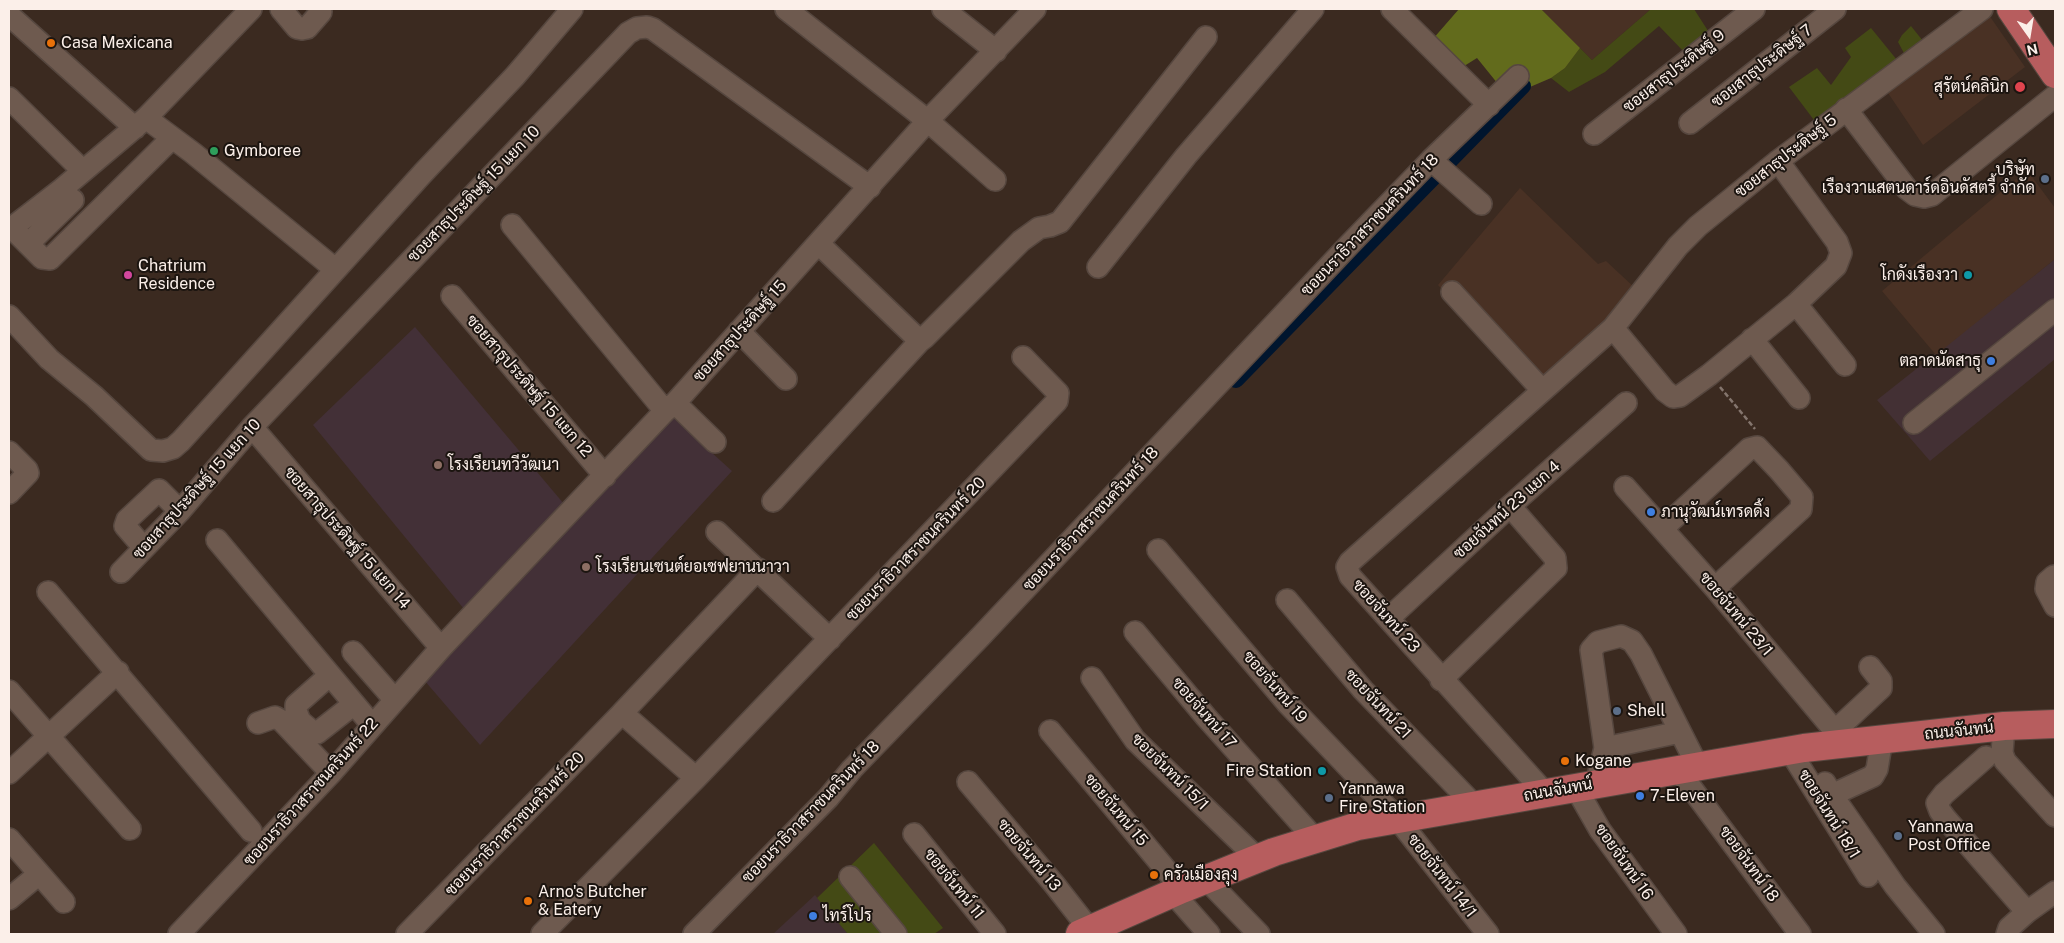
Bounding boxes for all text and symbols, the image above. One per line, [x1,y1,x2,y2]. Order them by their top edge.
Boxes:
north arrow [2004,10,2054,60]
street label: ซอยสาธุประดิษฐ์ 7 [1708,20,1816,112]
street label: ซอยสาธุประดิษฐ์ 9 [1619,25,1729,117]
place label: Casa Mexicana [61,33,173,53]
marker: Casa Mexicana [45,37,57,49]
text: N [2025,41,2040,59]
place label: สุรัตน์คลินิก [1934,77,2009,97]
marker: สุรัตน์คลินิก [2013,80,2027,94]
street label: ซอยสาธุประดิษฐ์ 5 [1731,110,1841,202]
street label: ซอยสาธุประดิษฐ์ 15 แยก 10 [404,122,544,266]
place label: Gymboree [224,141,301,161]
marker: Gymboree [208,145,220,157]
street label: ซอยนราธิวาสราชนครินทร์ 18 [1297,150,1443,300]
place label: บริษัท เรืองวาแสตนดาร์ดอินดัสตรี้ จำกัด [1822,160,2035,198]
marker: บริษัท เรืองวาแสตนดาร์ดอินดัสตรี้ จำกัด [2039,173,2051,185]
place label: Chatrium Residence [138,256,215,294]
place label: โกดังเรืองวา [1881,265,1958,285]
marker: Chatrium Residence [122,269,134,281]
marker: โกดังเรืองวา [1962,269,1974,281]
street label: ซอยสาธุประดิษฐ์ 15 [689,276,791,386]
street label: ซอยสาธุประดิษฐ์ 15 แยก 12 [462,311,596,461]
place label: ตลาดนัดสาธุ [1899,351,1981,371]
marker: ตลาดนัดสาธุ [1985,355,1997,367]
street label: ซอยสาธุประดิษฐ์ 15 แยก 10 [129,415,265,563]
street label: ซอยนราธิวาสราชนครินทร์ 18 [1019,443,1163,595]
place label: โรงเรียนทวีวัฒนา [448,455,559,475]
street label: ซอยจันทน์ 23 แยก 4 [1450,457,1564,563]
marker: โรงเรียนทวีวัฒนา [432,459,444,471]
street label: ซอยสาธุประดิษฐ์ 15 แยก 14 [280,463,414,613]
street label: ซอยนราธิวาสราชนครินทร์ 20 [842,473,990,625]
place label: ภานุวัฒน์เทรดดิ้ง [1661,502,1770,522]
marker: ภานุวัฒน์เทรดดิ้ง [1645,506,1657,518]
place label: โรงเรียนเซนต์ยอเซฟยานนาวา [596,557,790,577]
marker: โรงเรียนเซนต์ยอเซฟยานนาวา [580,561,592,573]
street label: ซอยจันทน์ 23/1 [1695,568,1777,660]
street label: ซอยจันทน์ 23 [1348,576,1424,656]
street label: ซอยจันทน์ 19 [1239,647,1311,727]
street label: ซอยจันทน์ 21 [1341,665,1415,743]
street label: ซอยจันทน์ 17 [1168,673,1240,753]
place label: Shell [1627,701,1665,721]
marker: Shell [1611,705,1623,717]
street label: ซอยนราธิวาสราชนครินทร์ 22 [240,714,382,870]
street label: ถนนจันทน์ [1923,718,1995,744]
street label: ซอยจันทน์ 15/1 [1128,730,1212,814]
street label: ซอยนราธิวาสราชนครินทร์ 18 [738,737,884,887]
street label: ซอยนราธิวาสราชนครินทร์ 20 [441,748,589,900]
place label: Kogane [1575,751,1631,771]
marker: Kogane [1559,755,1571,767]
place label: Fire Station [1226,761,1312,781]
marker: Fire Station [1316,765,1328,777]
street label: ซอยจันทน์ 18/1 [1794,766,1864,862]
street label: ซอยจันทน์ 15 [1080,770,1152,850]
street label: ถนนจันทน์ [1522,775,1594,805]
place label: Yannawa Fire Station [1339,779,1425,817]
place label: 7-Eleven [1650,786,1715,806]
marker: 7-Eleven [1634,790,1646,802]
marker: Yannawa Fire Station [1323,792,1335,804]
street label: ซอยจันทน์ 13 [993,815,1065,895]
place label: Yannawa Post Office [1908,817,1991,855]
street label: ซอยจันทน์ 16 [1591,820,1657,904]
street label: ซอยจันทน์ 18 [1715,822,1783,906]
street label: ซอยจันทน์ 14/1 [1403,830,1481,922]
marker: Yannawa Post Office [1892,830,1904,842]
street label: ซอยจันทน์ 11 [920,845,988,923]
place label: ครัวเมืองลุง [1164,865,1238,885]
marker: ครัวเมืองลุง [1148,869,1160,881]
place label: Arno's Butcher & Eatery [538,882,647,920]
marker: Arno's Butcher & Eatery [522,895,534,907]
place label: ไทร์โปร [823,906,872,926]
marker: ไทร์โปร [807,910,819,922]

